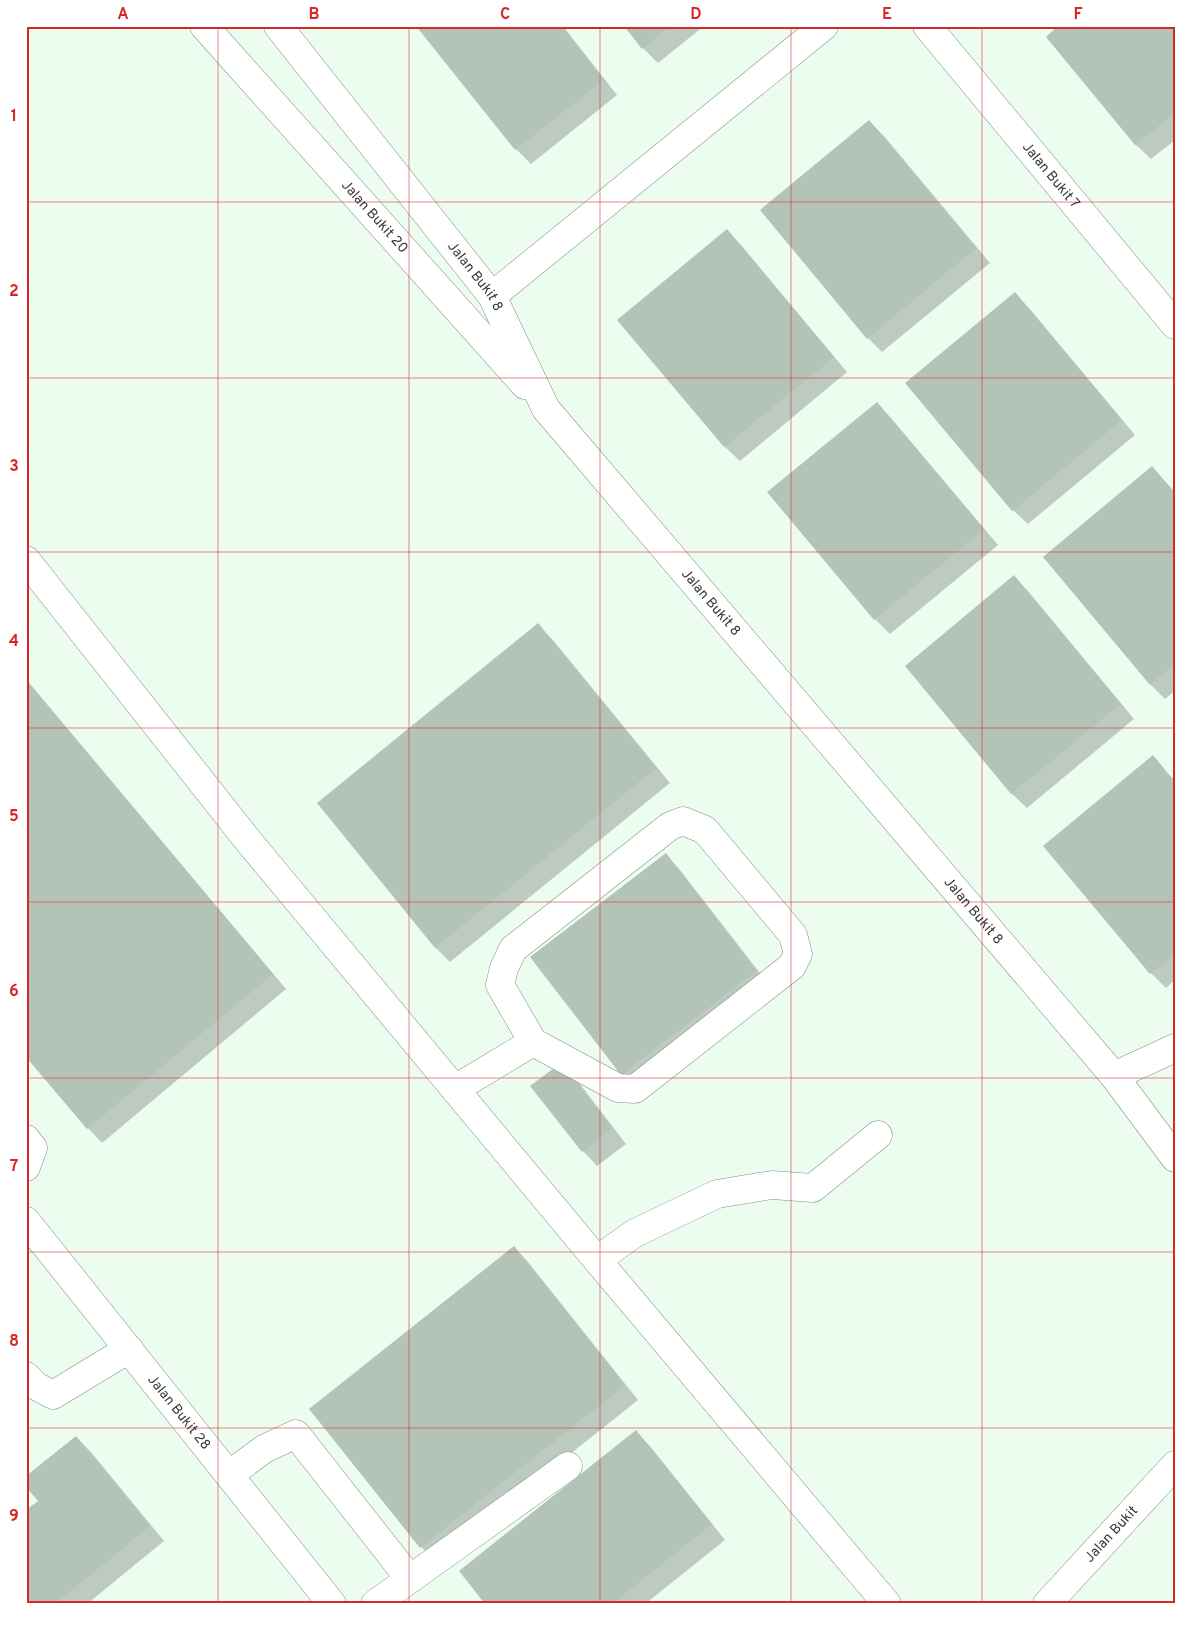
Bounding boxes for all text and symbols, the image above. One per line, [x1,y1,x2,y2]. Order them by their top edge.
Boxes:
text: A [117,5,129,25]
text: B [308,5,320,25]
text: C [500,5,510,25]
text: D [690,5,702,25]
text: E [882,5,892,25]
text: F [1073,5,1083,25]
text: 1 [11,107,17,127]
street label: Jalan Bukit 7 [1018,139,1083,212]
street label: Jalan Bukit 20 [338,177,412,257]
street label: Jalan Bukit 8 [444,238,506,314]
text: 2 [9,282,19,302]
text: 3 [9,457,19,477]
street label: Jalan Bukit 8 [678,566,744,640]
text: 4 [9,632,19,652]
text: 5 [9,807,19,827]
street label: Jalan Bukit 8 [940,874,1007,948]
text: 6 [9,982,19,1002]
text: 7 [10,1157,18,1177]
text: 8 [9,1332,19,1352]
street label: Jalan Bukit 28 [144,1371,214,1453]
street label: Jalan Bukit [1081,1502,1142,1566]
text: 9 [9,1507,19,1527]

